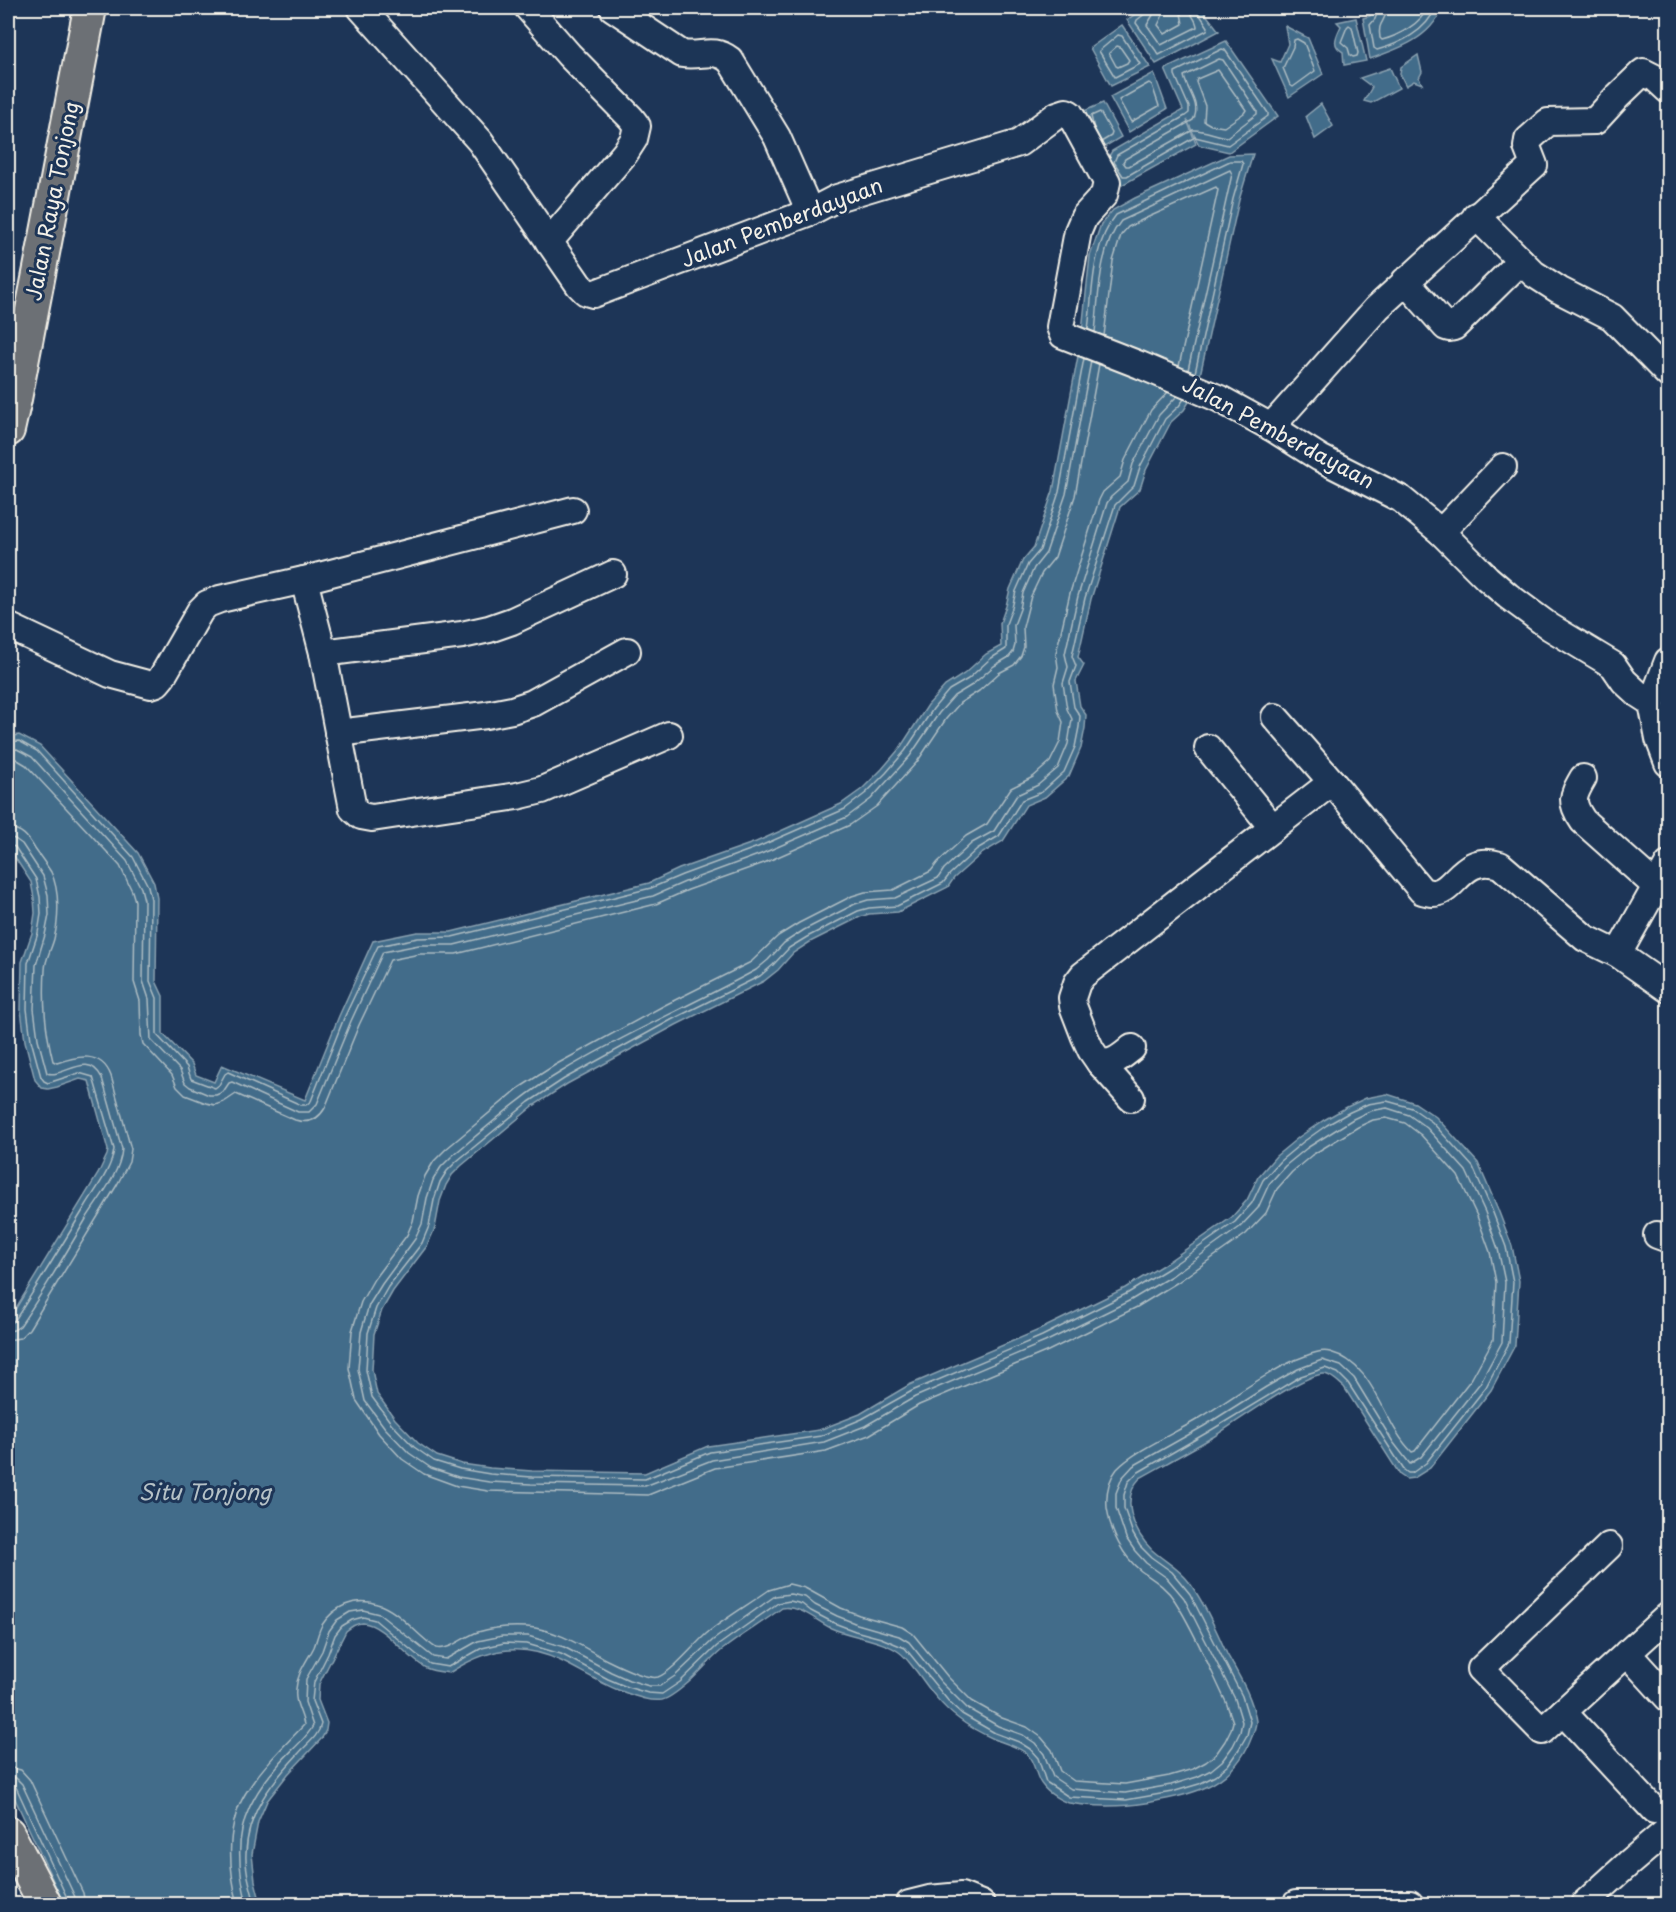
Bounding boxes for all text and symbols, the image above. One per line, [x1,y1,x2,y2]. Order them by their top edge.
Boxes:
street label: Jalan Raya Tonjong [16,98,86,303]
street label: Jalan Pemberdayaan [676,168,887,274]
street label: Jalan Pemberdayaan [1177,367,1381,496]
water label: Situ Tonjong [139,1474,273,1507]

